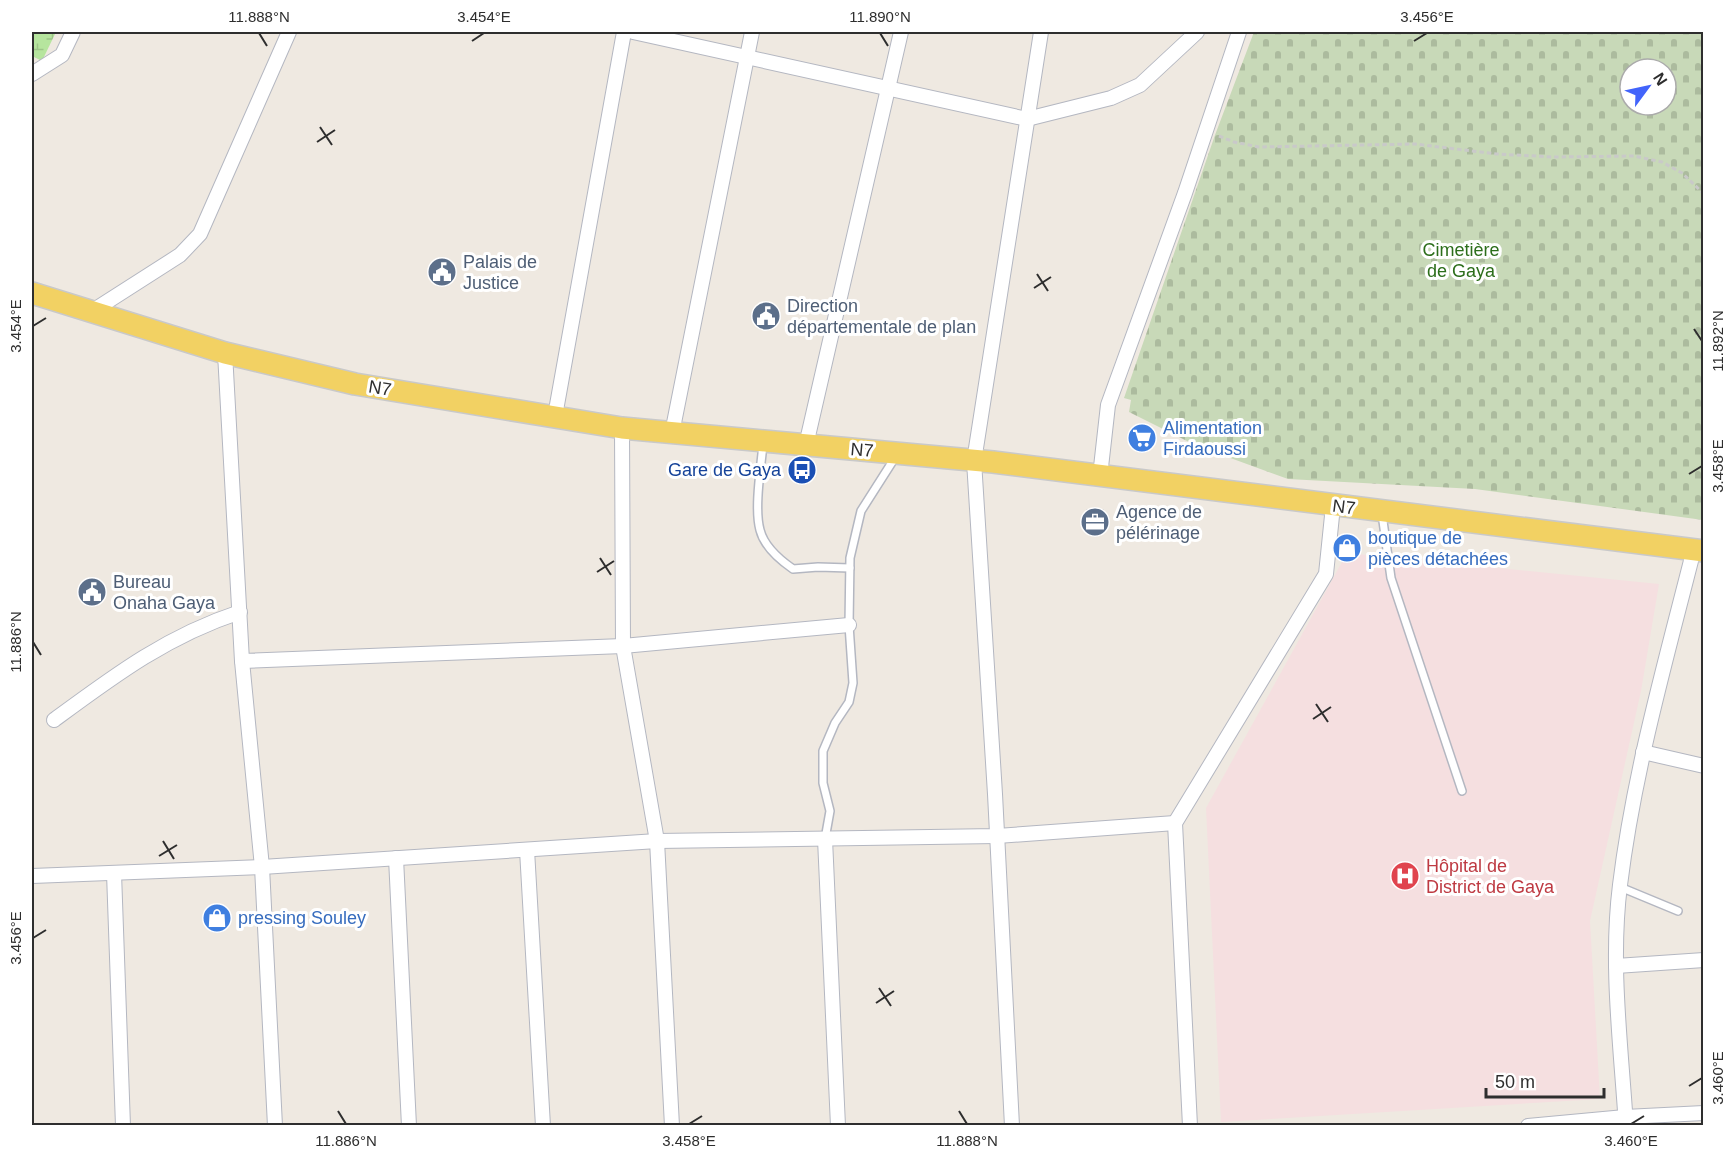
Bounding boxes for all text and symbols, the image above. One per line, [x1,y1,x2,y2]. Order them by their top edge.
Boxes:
text: 11.888°N [228,8,290,25]
text: 3.454°E [457,8,511,25]
text: 11.890°N [849,8,911,25]
text: 3.456°E [1400,8,1454,25]
north arrow [1618,57,1678,117]
text: N [1650,70,1670,89]
park label: Cimetière de Gaya [1422,240,1500,281]
place label: Palais de Justice [463,252,537,293]
public building icon: Palais de Justice [426,256,458,288]
place label: Direction départementale de plan [787,296,976,337]
text: 3.454°E [7,299,24,353]
public building icon: Direction départementale de plan [750,300,782,332]
text: 11.892°N [1709,310,1726,372]
street label: N7 [367,376,393,400]
place label: Alimentation Firdaoussi [1163,418,1262,459]
supermarket icon: Alimentation Firdaoussi [1126,422,1158,454]
street label: N7 [850,439,874,461]
text: 3.458°E [1709,439,1726,493]
bus stop icon: Gare de Gaya [786,454,818,486]
place label: Gare de Gaya [668,460,782,480]
street label: N7 [1331,496,1357,518]
place label: Agence de pélérinage [1116,502,1202,543]
office icon: Agence de pélérinage [1079,506,1111,538]
place label: boutique de pièces détachées [1368,528,1508,569]
shop icon: boutique de pièces détachées [1331,532,1363,564]
place label: Bureau Onaha Gaya [113,572,216,613]
public building icon: Bureau Onaha Gaya [76,576,108,608]
text: 11.886°N [7,611,24,673]
place label: Hôpital de District de Gaya [1426,856,1555,897]
hospital icon: Hôpital de District de Gaya [1389,860,1421,892]
shop icon: pressing Souley [201,902,233,934]
place label: pressing Souley [238,908,366,928]
text: 3.456°E [7,911,24,965]
text: 3.460°E [1709,1051,1726,1105]
scale bar [1486,1061,1604,1099]
text: 50 m [1495,1072,1535,1092]
text: 11.886°N [315,1132,377,1149]
text: 3.458°E [662,1132,716,1149]
text: 11.888°N [936,1132,998,1149]
text: 3.460°E [1604,1132,1658,1149]

